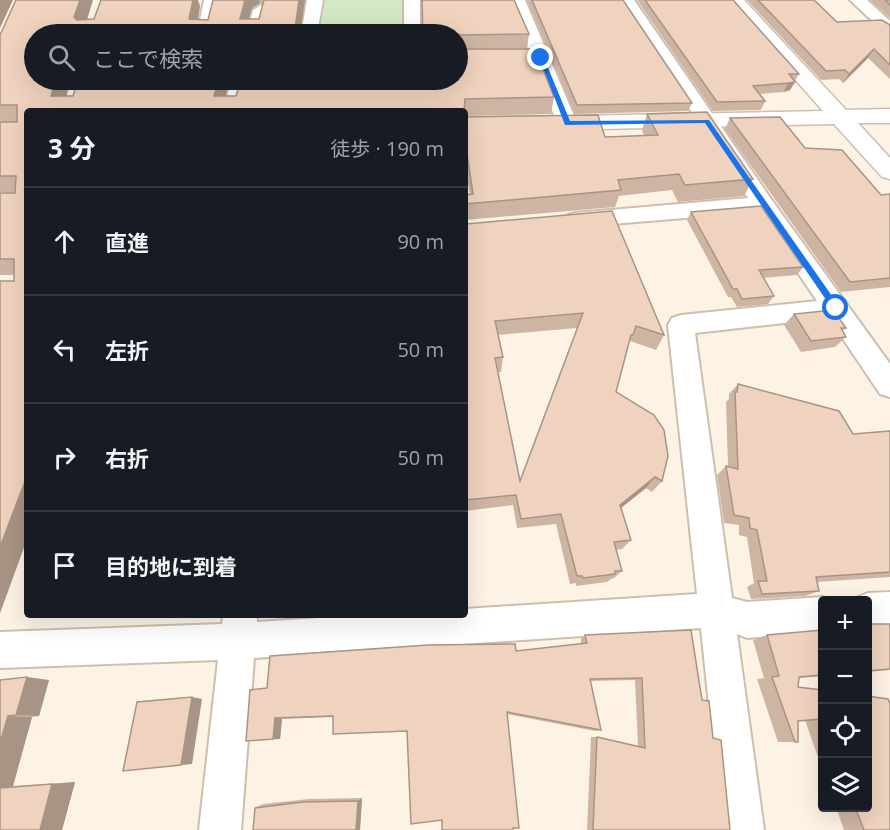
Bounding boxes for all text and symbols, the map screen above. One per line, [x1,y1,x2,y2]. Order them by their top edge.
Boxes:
search box [24,24,468,90]
icon: search [45,41,78,74]
text: ここで検索 [93,43,203,73]
route end [527,44,553,70]
text: 3 分 [48,130,96,166]
text: 徒歩 · 190 m [330,135,444,162]
icon: ahead [48,225,81,258]
text: 直進 [105,227,149,257]
text: 90 m [397,228,444,255]
route start [822,294,848,320]
icon: left [48,333,81,366]
text: 左折 [105,335,149,365]
text: 50 m [397,336,444,363]
icon: right [48,441,81,474]
text: 右折 [105,443,149,473]
text: 50 m [397,444,444,471]
icon: arrive [48,549,81,582]
text: 目的地に到着 [105,551,237,581]
map controls [818,596,872,812]
button: + [818,596,872,650]
button: − [818,650,872,704]
button: locate [818,704,872,758]
button: layers [818,758,872,812]

